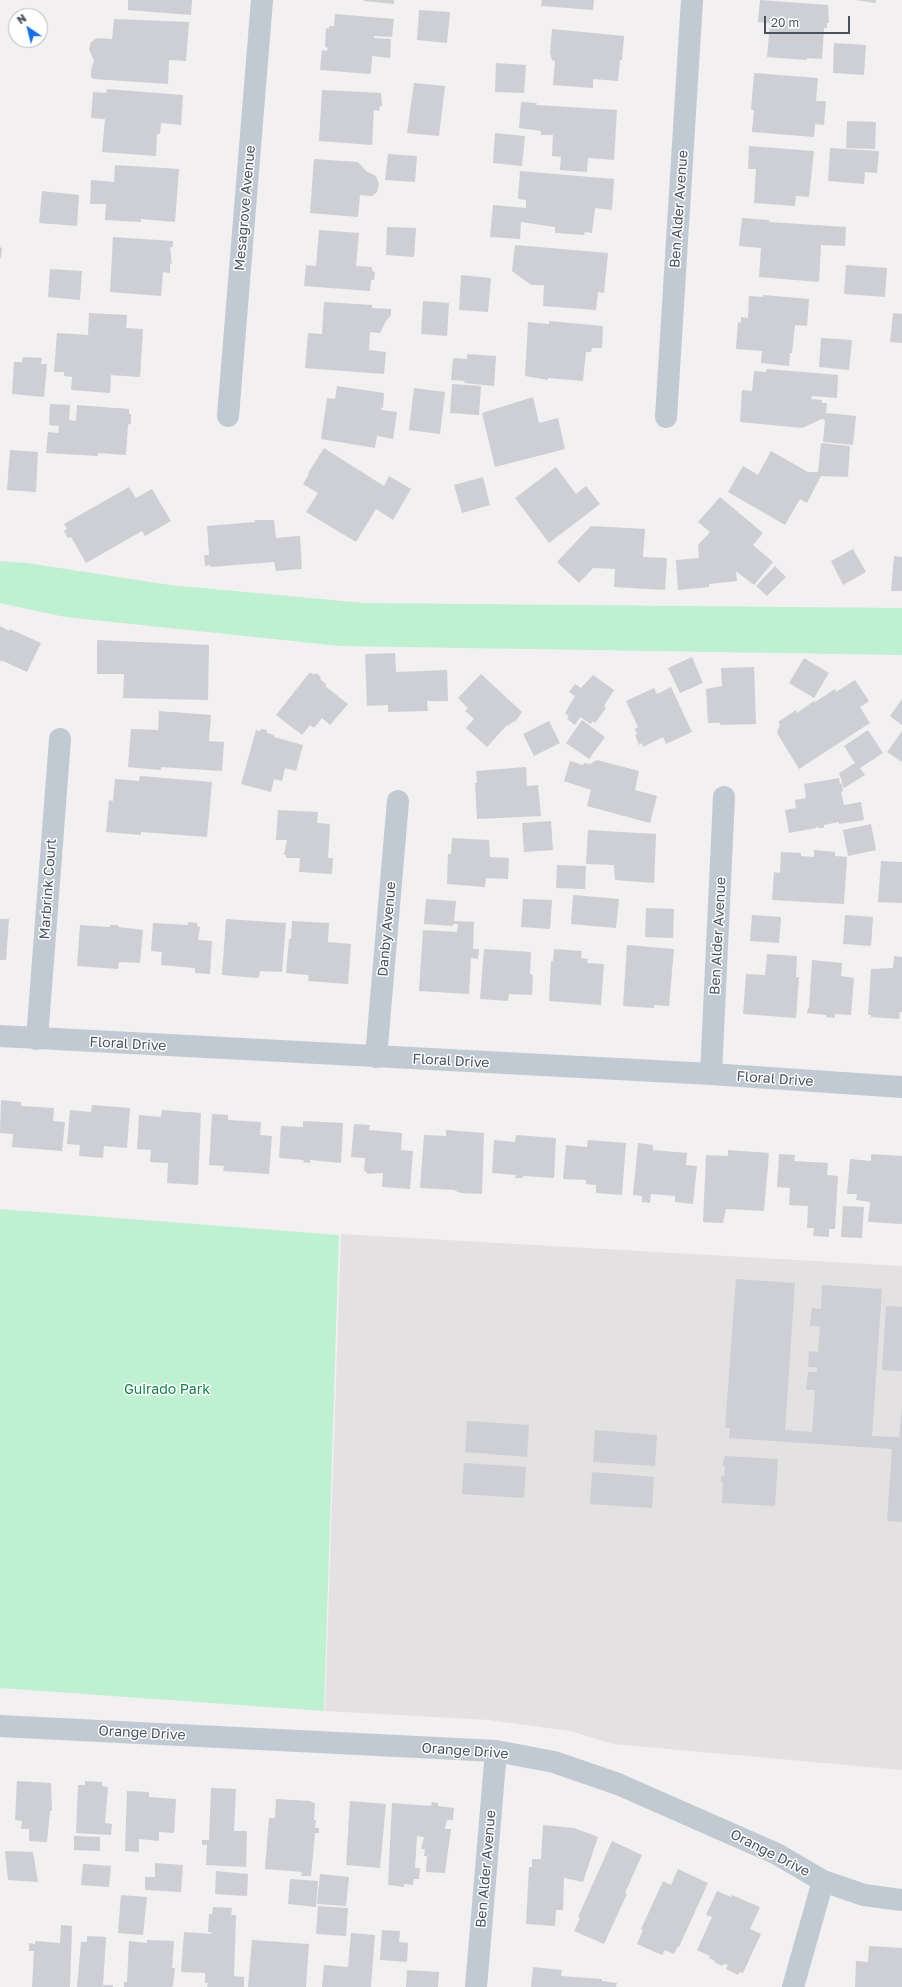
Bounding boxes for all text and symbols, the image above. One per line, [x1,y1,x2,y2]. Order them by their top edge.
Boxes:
north arrow [8,8,48,48]
scale bar [766,8,852,34]
text: N [14,11,29,26]
text: 20 m [771,15,799,30]
street label: Mesagrove Avenue [231,144,259,272]
street label: Ben Alder Avenue [666,149,692,269]
street label: Marbrink Court [36,838,60,940]
street label: Ben Alder Avenue [707,877,729,995]
street label: Danby Avenue [374,881,400,977]
street label: Floral Drive [89,1034,167,1054]
street label: Floral Drive [412,1051,490,1071]
street label: Floral Drive [736,1068,814,1090]
park label: Guirado Park [124,1382,210,1398]
street label: Orange Drive [98,1722,186,1744]
street label: Orange Drive [421,1740,509,1762]
street label: Ben Alder Avenue [472,1809,500,1929]
street label: Orange Drive [727,1826,813,1880]

